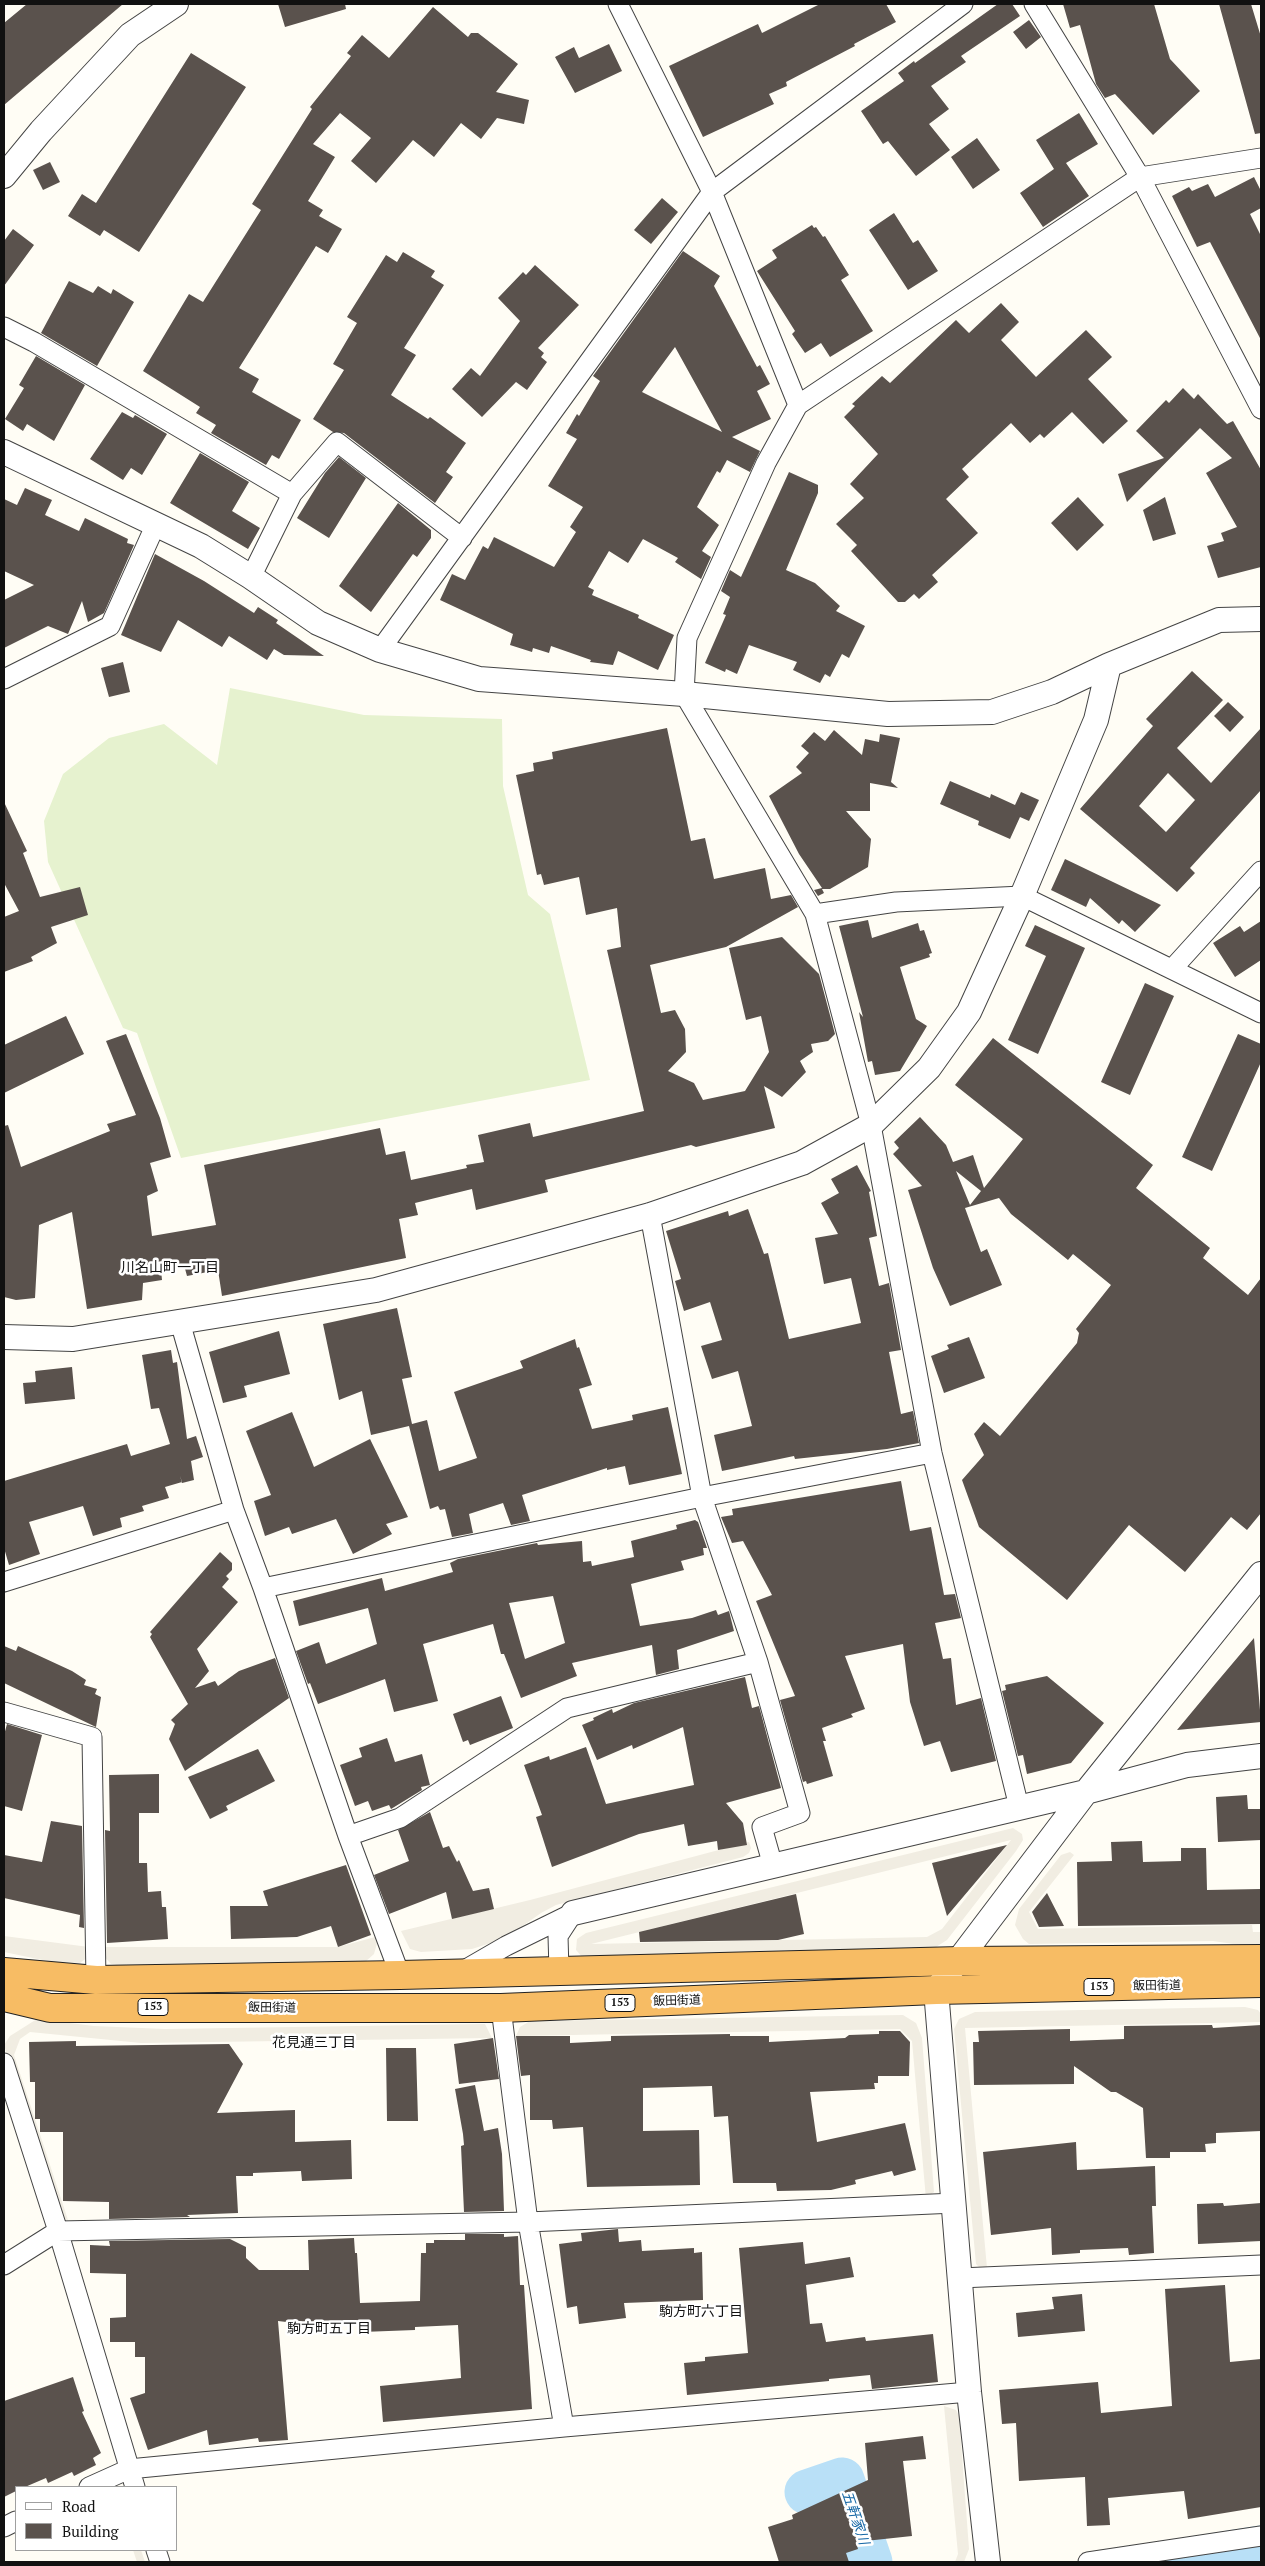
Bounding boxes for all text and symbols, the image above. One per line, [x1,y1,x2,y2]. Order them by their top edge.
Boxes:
district label: 川名山町一丁目 [121,1260,219,1276]
road number: 153 [1084,1978,1114,1995]
street label: 飯田街道 [1133,1978,1181,1994]
street label: 飯田街道 [653,1993,701,2009]
road number: 153 [605,1995,635,2012]
road number: 153 [138,1998,168,2015]
street label: 飯田街道 [248,2000,296,2016]
district label: 花見通三丁目 [272,2035,356,2051]
district label: 駒方町六丁目 [659,2304,743,2320]
district label: 駒方町五丁目 [287,2321,371,2337]
legend [15,2486,178,2551]
water label: 五軒家川 [838,2489,872,2547]
text: Road [62,2496,95,2516]
text: Building [62,2521,119,2541]

